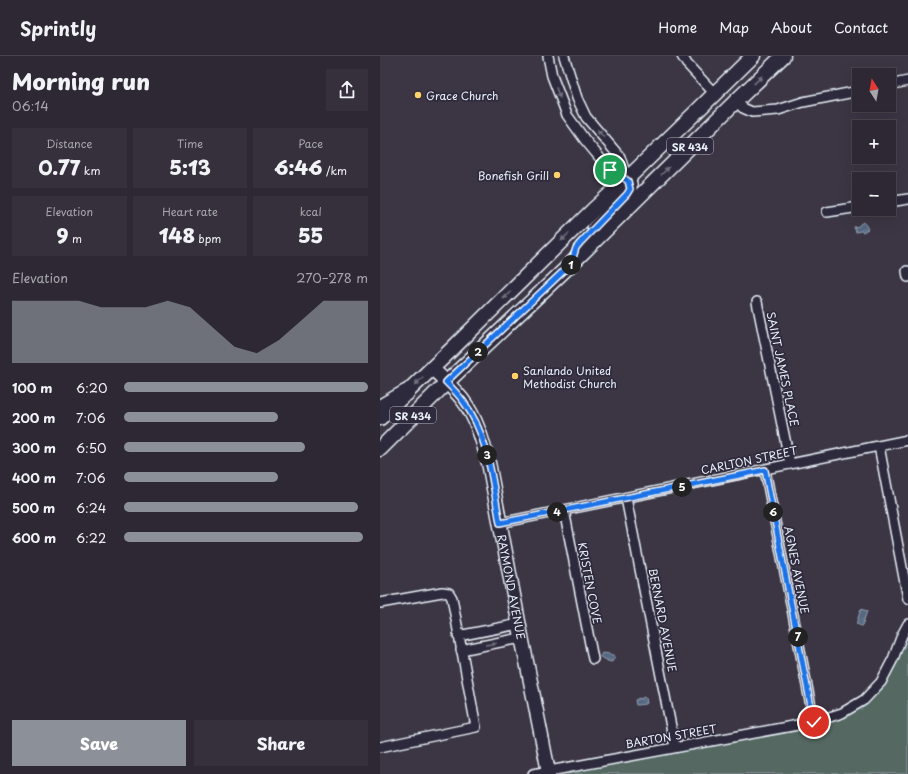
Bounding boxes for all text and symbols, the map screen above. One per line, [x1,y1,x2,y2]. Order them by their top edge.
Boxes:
text: Sprintly [20,14,96,42]
text: Home [658,17,697,38]
text: Map [719,17,749,38]
text: About [771,17,812,38]
text: Contact [834,17,888,38]
text: Morning run [12,64,150,97]
north arrow [852,68,896,112]
map controls [852,68,896,216]
button: share [326,69,368,111]
one-way arrow [753,75,763,85]
place label: Grace Church [426,87,498,104]
one-way arrow [556,88,562,100]
marker: Grace Church [413,90,423,100]
text: 06:14 [12,96,49,115]
button: + [852,120,896,164]
one-way arrow [597,129,606,140]
text: Distance [46,135,92,152]
text: Time [177,135,203,152]
text: Pace [298,135,323,152]
road number: SR 434 [667,138,713,154]
text: 0.77 [38,152,80,182]
text: 5:13 [169,152,211,182]
text: 6:46 [274,152,322,182]
pin [593,153,627,187]
icon: arrive [599,159,621,181]
text: km [80,162,100,179]
text: /km [322,162,347,179]
one-way arrow [660,166,670,176]
place label: Bonefish Grill [478,167,549,184]
marker: Bonefish Grill [552,170,562,180]
button: − [852,172,896,216]
text: Elevation [46,203,93,220]
text: Heart rate [162,203,218,220]
text: kcal [300,203,322,220]
text: 9 [57,220,69,250]
text: 148 [159,220,195,250]
text: 55 [298,220,323,250]
text: m [69,230,82,247]
text: bpm [195,230,221,247]
one-way arrow [560,233,570,242]
pin: 1 [561,255,581,275]
text: 1 [568,256,574,273]
text: Elevation [12,268,68,287]
text: 270–278 m [296,268,368,287]
one-way arrow [502,290,512,300]
street label: SAINT JAMES PLACE [763,310,803,428]
pin: 2 [468,342,488,362]
text: 2 [474,343,482,360]
place label: Sanlando United Methodist Church [523,362,617,392]
marker: Sanlando United Methodist Church [510,371,520,381]
one-way arrow [414,376,424,386]
text: 100 m [12,378,53,397]
text: 6:20 [76,378,107,397]
road number: SR 434 [390,407,436,423]
text: 200 m [12,408,56,427]
text: 7:06 [76,408,106,427]
text: 300 m [12,438,56,457]
text: 6:50 [76,438,107,457]
street label: CARLTON STREET [699,441,799,479]
pin: 3 [477,445,497,465]
text: 3 [483,446,491,463]
text: 400 m [12,468,56,487]
text: 7:06 [76,468,106,487]
pin: 5 [672,477,692,497]
text: 5 [678,478,686,495]
text: 500 m [12,498,55,517]
text: 6:24 [76,498,106,517]
pin: 4 [547,502,567,522]
pin: 6 [763,502,783,522]
text: 4 [553,503,561,520]
text: 6 [769,503,777,520]
street label: AGNES AVENUE [780,525,814,615]
text: 600 m [12,528,56,547]
text: 6:22 [76,528,106,547]
street label: RAYMOND AVENUE [494,533,530,641]
street label: KRISTEN COVE [574,541,606,625]
street label: BERNARD AVENUE [645,567,681,674]
pin: 7 [788,627,808,647]
text: 7 [795,628,801,645]
one-way arrow [485,640,497,646]
pin [797,705,831,739]
icon: check [803,711,825,733]
button: Save [12,720,186,766]
button: Share [194,720,368,766]
street label: BARTON STREET [624,720,719,752]

